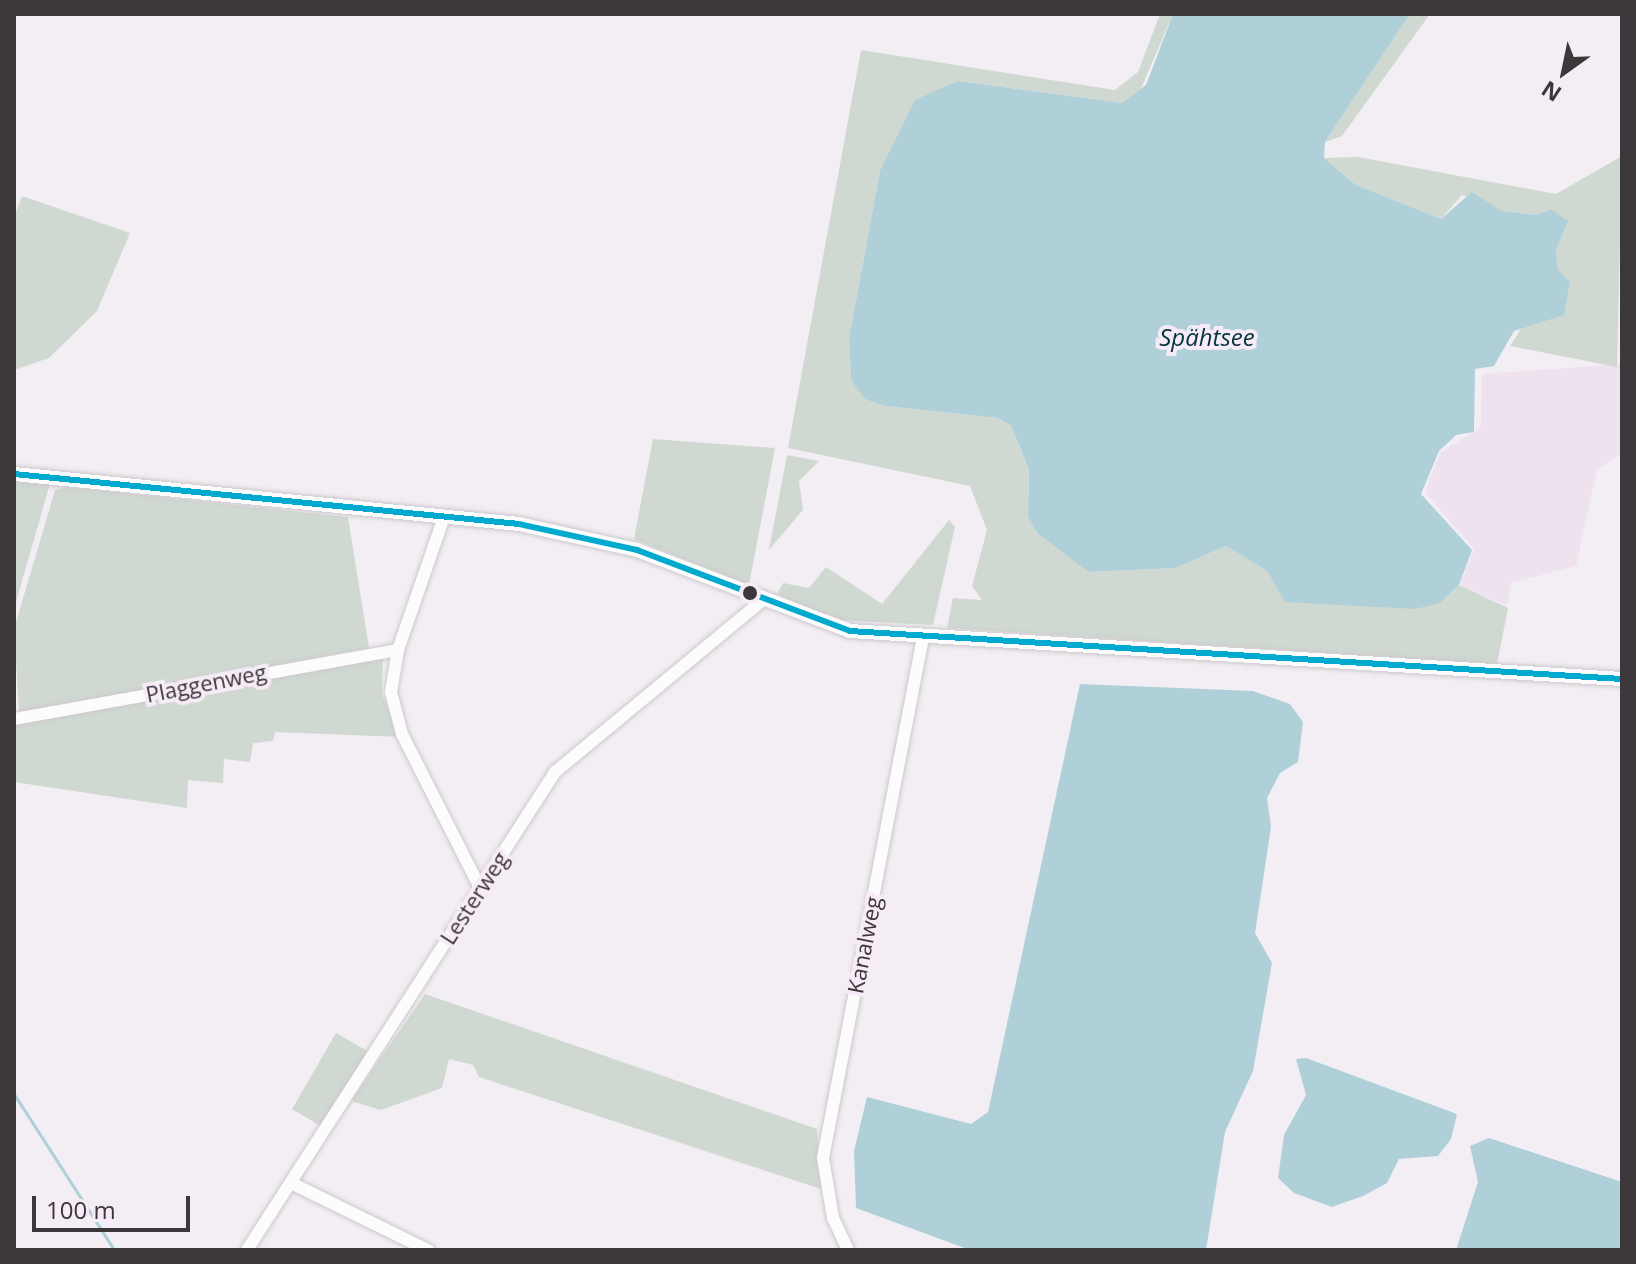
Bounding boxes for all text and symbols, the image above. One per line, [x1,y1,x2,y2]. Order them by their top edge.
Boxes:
north arrow [1524,32,1604,112]
text: N [1535,75,1567,110]
water label: Spähtsee [1159,323,1255,351]
unlabelled marker [742,585,758,601]
street label: Plaggenweg [144,658,268,708]
street label: Lesterweg [434,847,514,949]
street label: Kanalweg [842,894,886,996]
scale bar [36,1180,194,1230]
text: 100 m [46,1193,116,1226]

